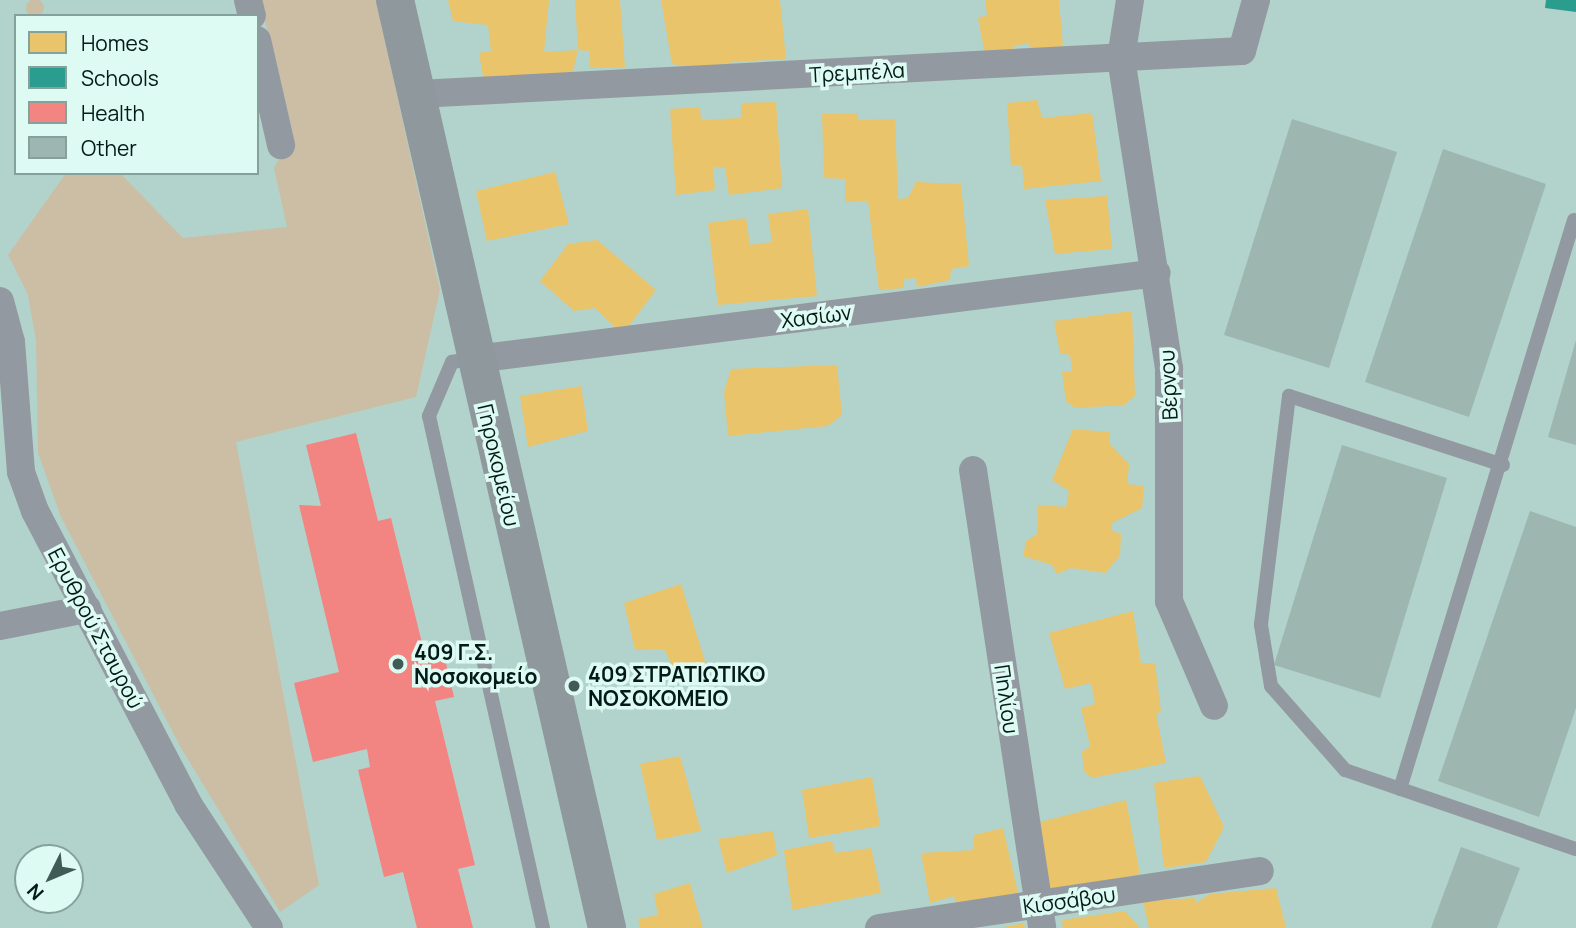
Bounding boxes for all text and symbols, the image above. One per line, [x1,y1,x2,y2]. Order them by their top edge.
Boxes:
legend [14,14,259,175]
text: Homes [81,29,149,57]
street label: Τρεμπέλα [808,57,906,87]
text: Schools [81,64,159,92]
text: Health [81,99,145,127]
text: Other [81,134,137,162]
street label: Χασίων [779,299,853,333]
street label: Βέρνου [1154,349,1182,421]
street label: Γηροκομείου [473,401,525,529]
street label: Ερυθρού Σταυρού [43,543,149,713]
place label: 409 Γ.Σ. Νοσοκομείο [414,639,538,689]
marker: 409 Γ.Σ. Νοσοκομείο [388,654,408,674]
place label: 409 ΣΤΡΑΤΙΩΤΙΚΟ ΝΟΣΟΚΟΜΕΙΟ [588,661,765,711]
street label: Πηλίου [990,663,1024,735]
marker: 409 ΣΤΡΑΤΙΩΤΙΚΟ ΝΟΣΟΚΟΜΕΙΟ [566,678,582,694]
north arrow [14,844,84,914]
text: N [21,878,49,906]
street label: Κισσάβου [1021,881,1117,919]

